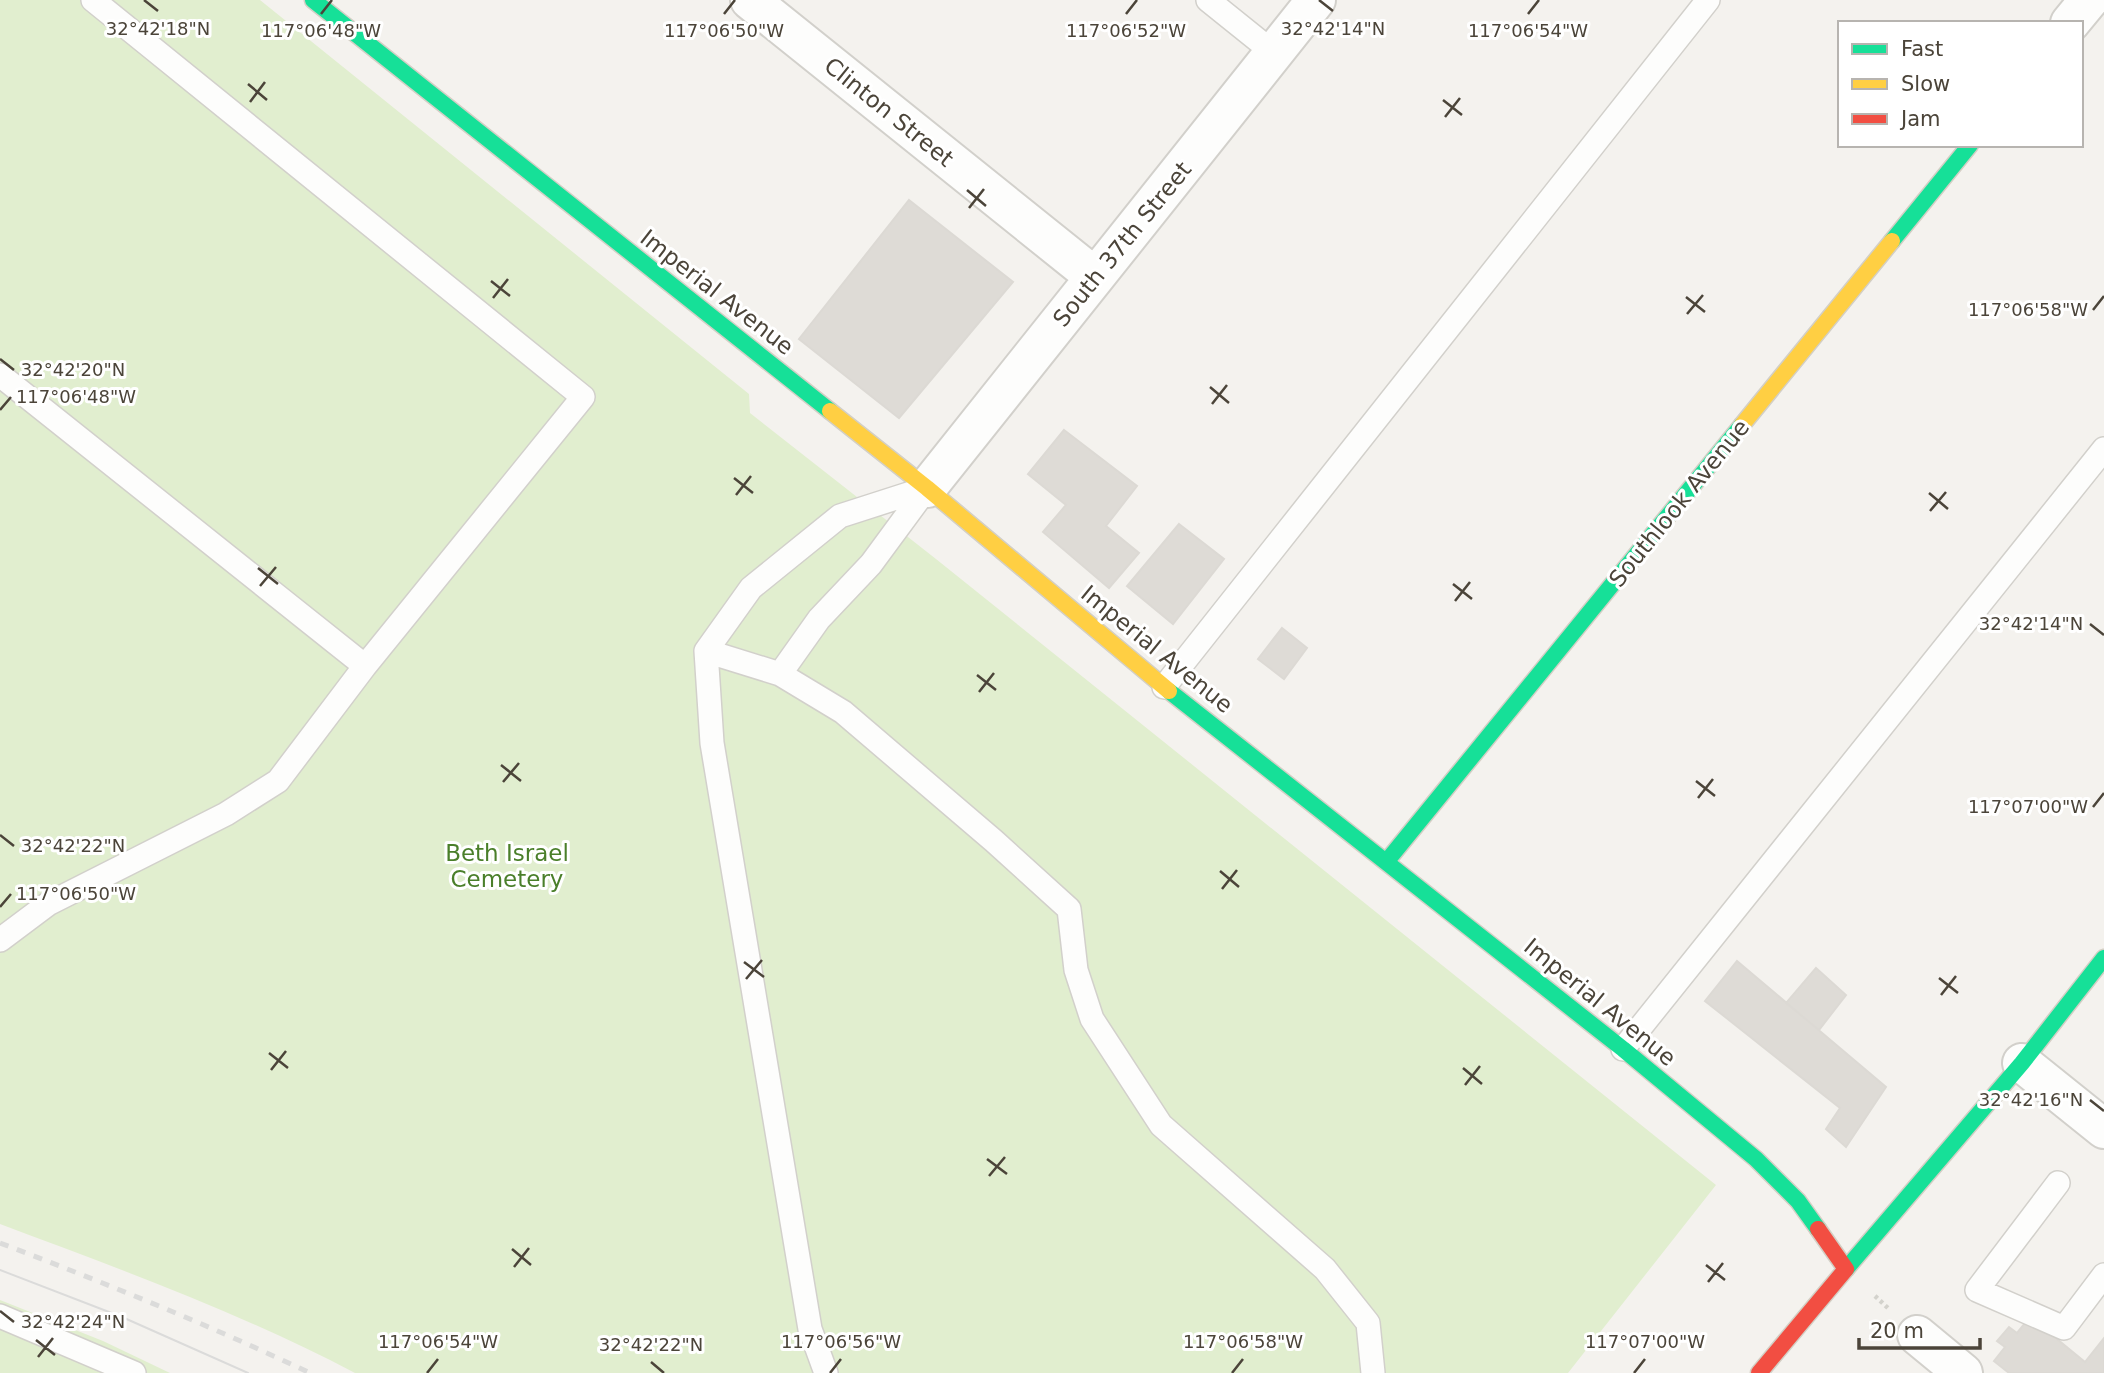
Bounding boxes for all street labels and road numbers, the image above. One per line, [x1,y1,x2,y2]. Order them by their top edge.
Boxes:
street label: Clinton Street [819,52,959,172]
street label: South 37th Street [1048,156,1196,332]
street label: Imperial Avenue [635,224,799,360]
street label: Southlook Avenue [1604,414,1754,592]
street label: Imperial Avenue [1076,580,1238,718]
street label: Imperial Avenue [1519,933,1681,1071]

